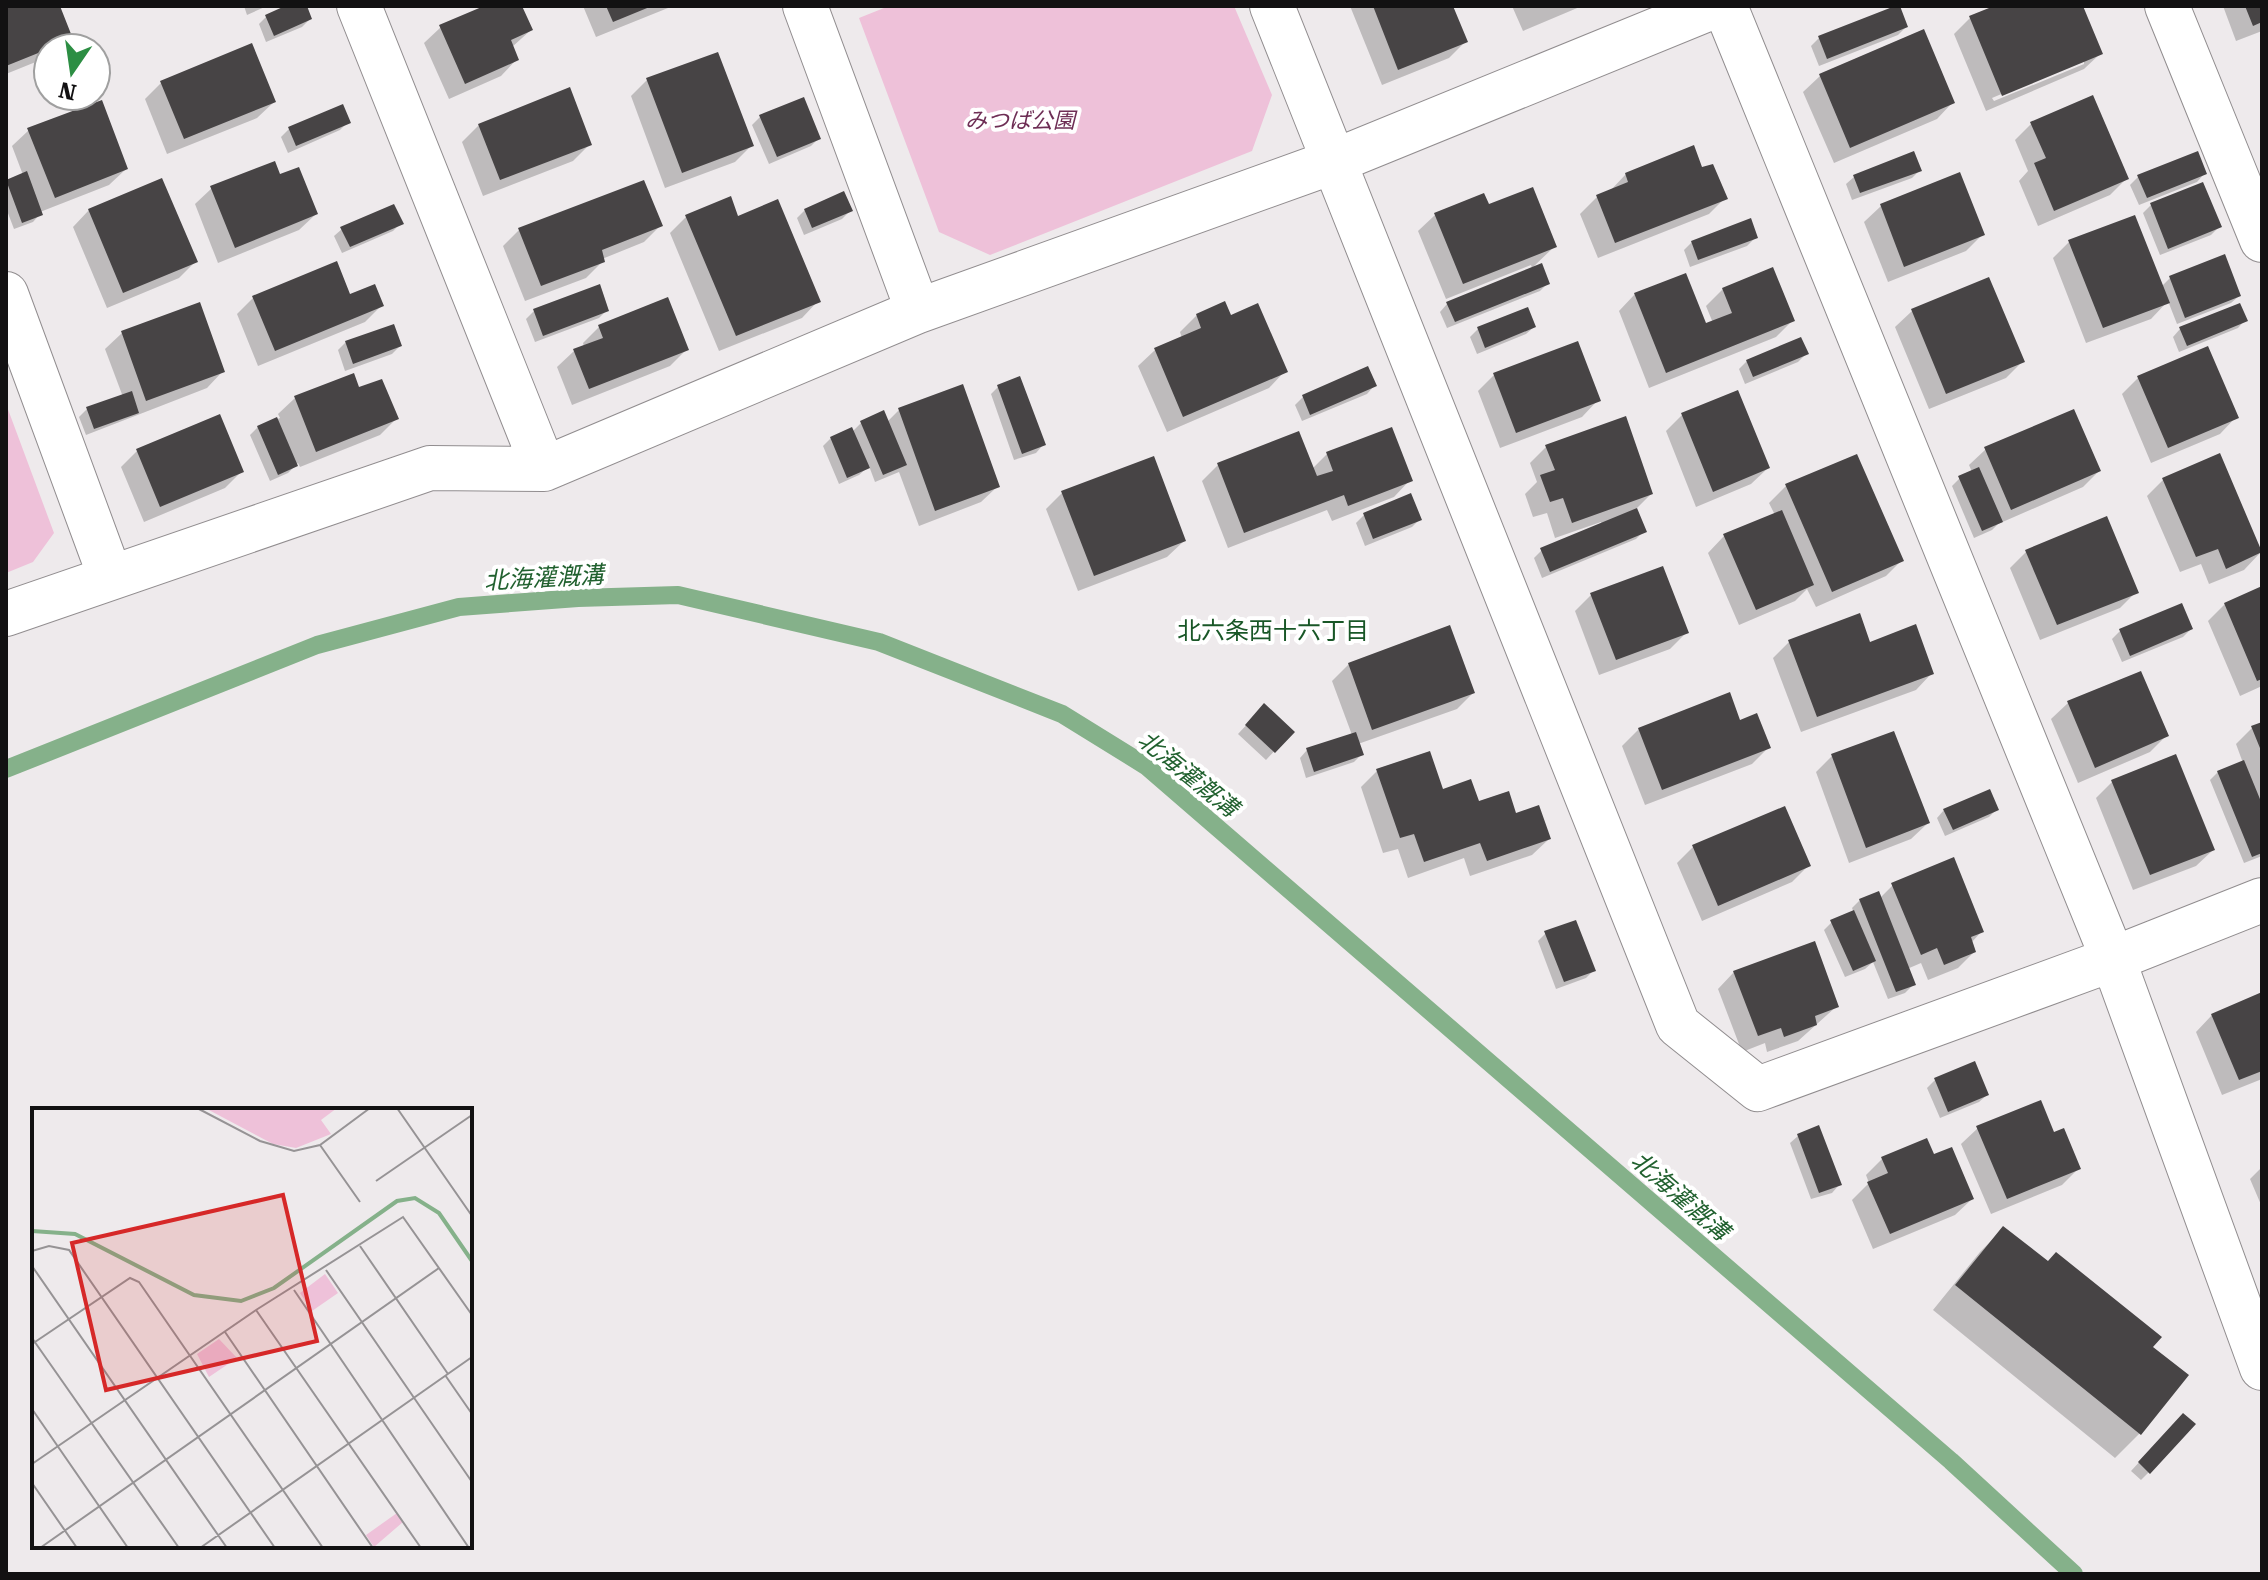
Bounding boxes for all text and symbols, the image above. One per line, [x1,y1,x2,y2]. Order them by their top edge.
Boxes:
north arrow [32,32,112,112]
text: N [56,77,79,105]
park label: みつば公園 [965,108,1078,133]
water label: 北海灌漑溝 [483,561,608,595]
district label: 北六条西十六丁目 [1177,617,1369,645]
water label: 北海灌漑溝 [1133,725,1246,825]
inset map [32,1108,472,1548]
water label: 北海灌漑溝 [1626,1146,1737,1248]

